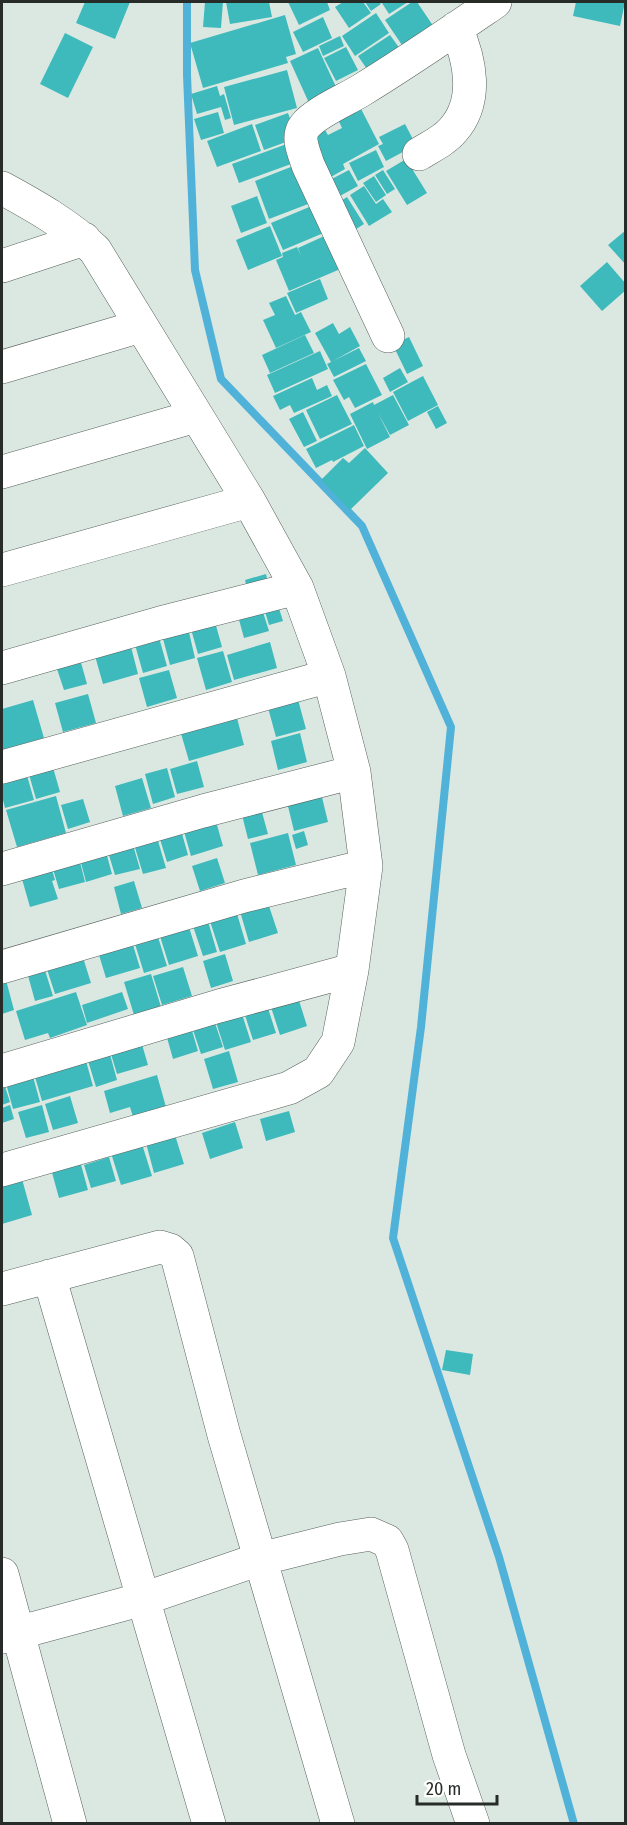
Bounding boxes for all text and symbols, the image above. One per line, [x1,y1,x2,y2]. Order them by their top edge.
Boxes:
scale bar [417,1768,496,1806]
text: 20 m [426,1778,461,1800]

